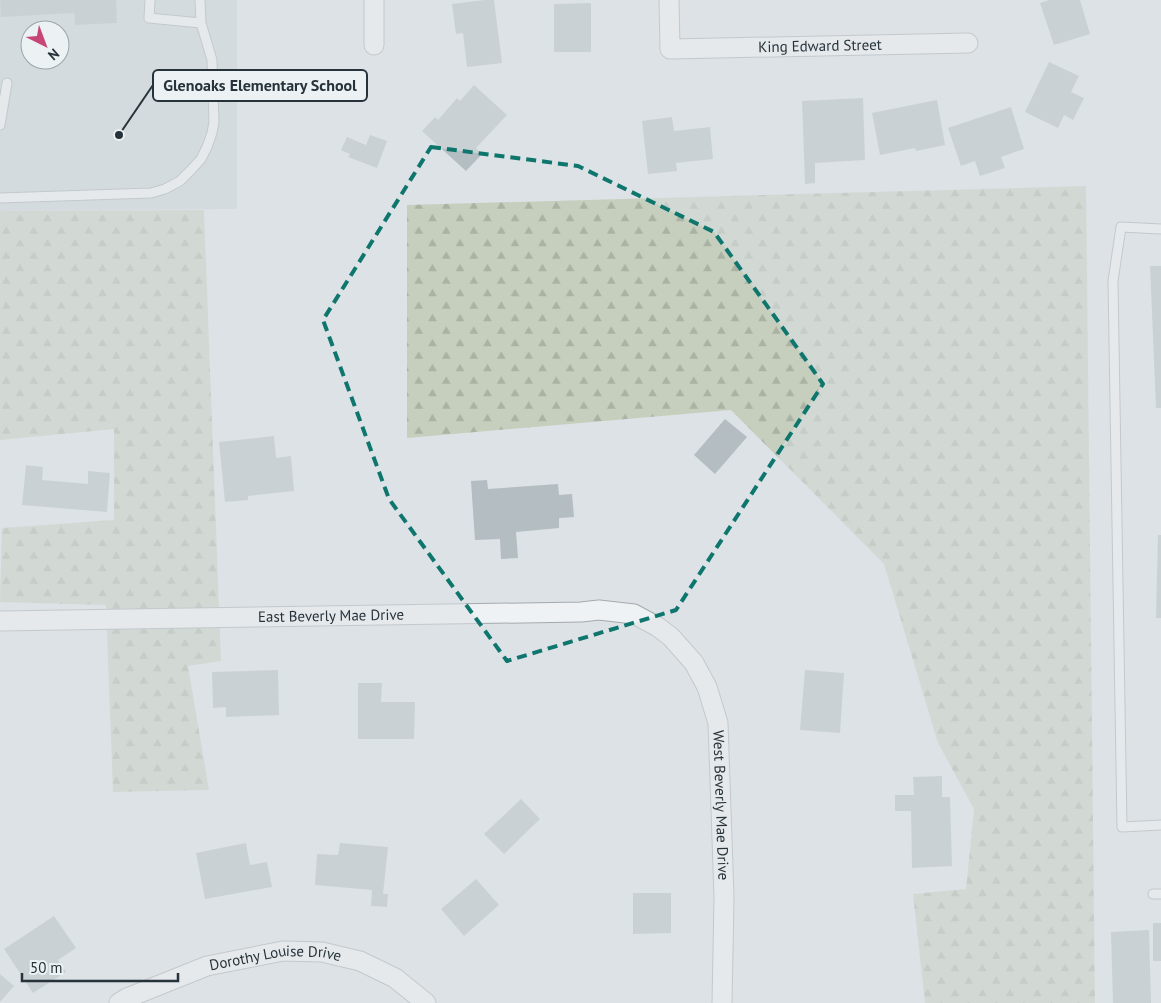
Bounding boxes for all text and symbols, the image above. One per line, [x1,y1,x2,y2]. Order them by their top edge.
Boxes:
north arrow [20,20,70,70]
street label: King Edward Street [758,35,882,56]
text: N [44,45,63,64]
callout: Glenoaks Elementary School [153,70,367,101]
text: Glenoaks Elementary School [163,75,357,95]
street label: East Beverly Mae Drive [258,605,404,626]
street label: West Beverly Mae Drive [709,730,733,881]
street label: Dorothy Louise Drive [208,941,343,974]
scale bar [22,950,179,982]
text: 50 m [30,958,63,977]

